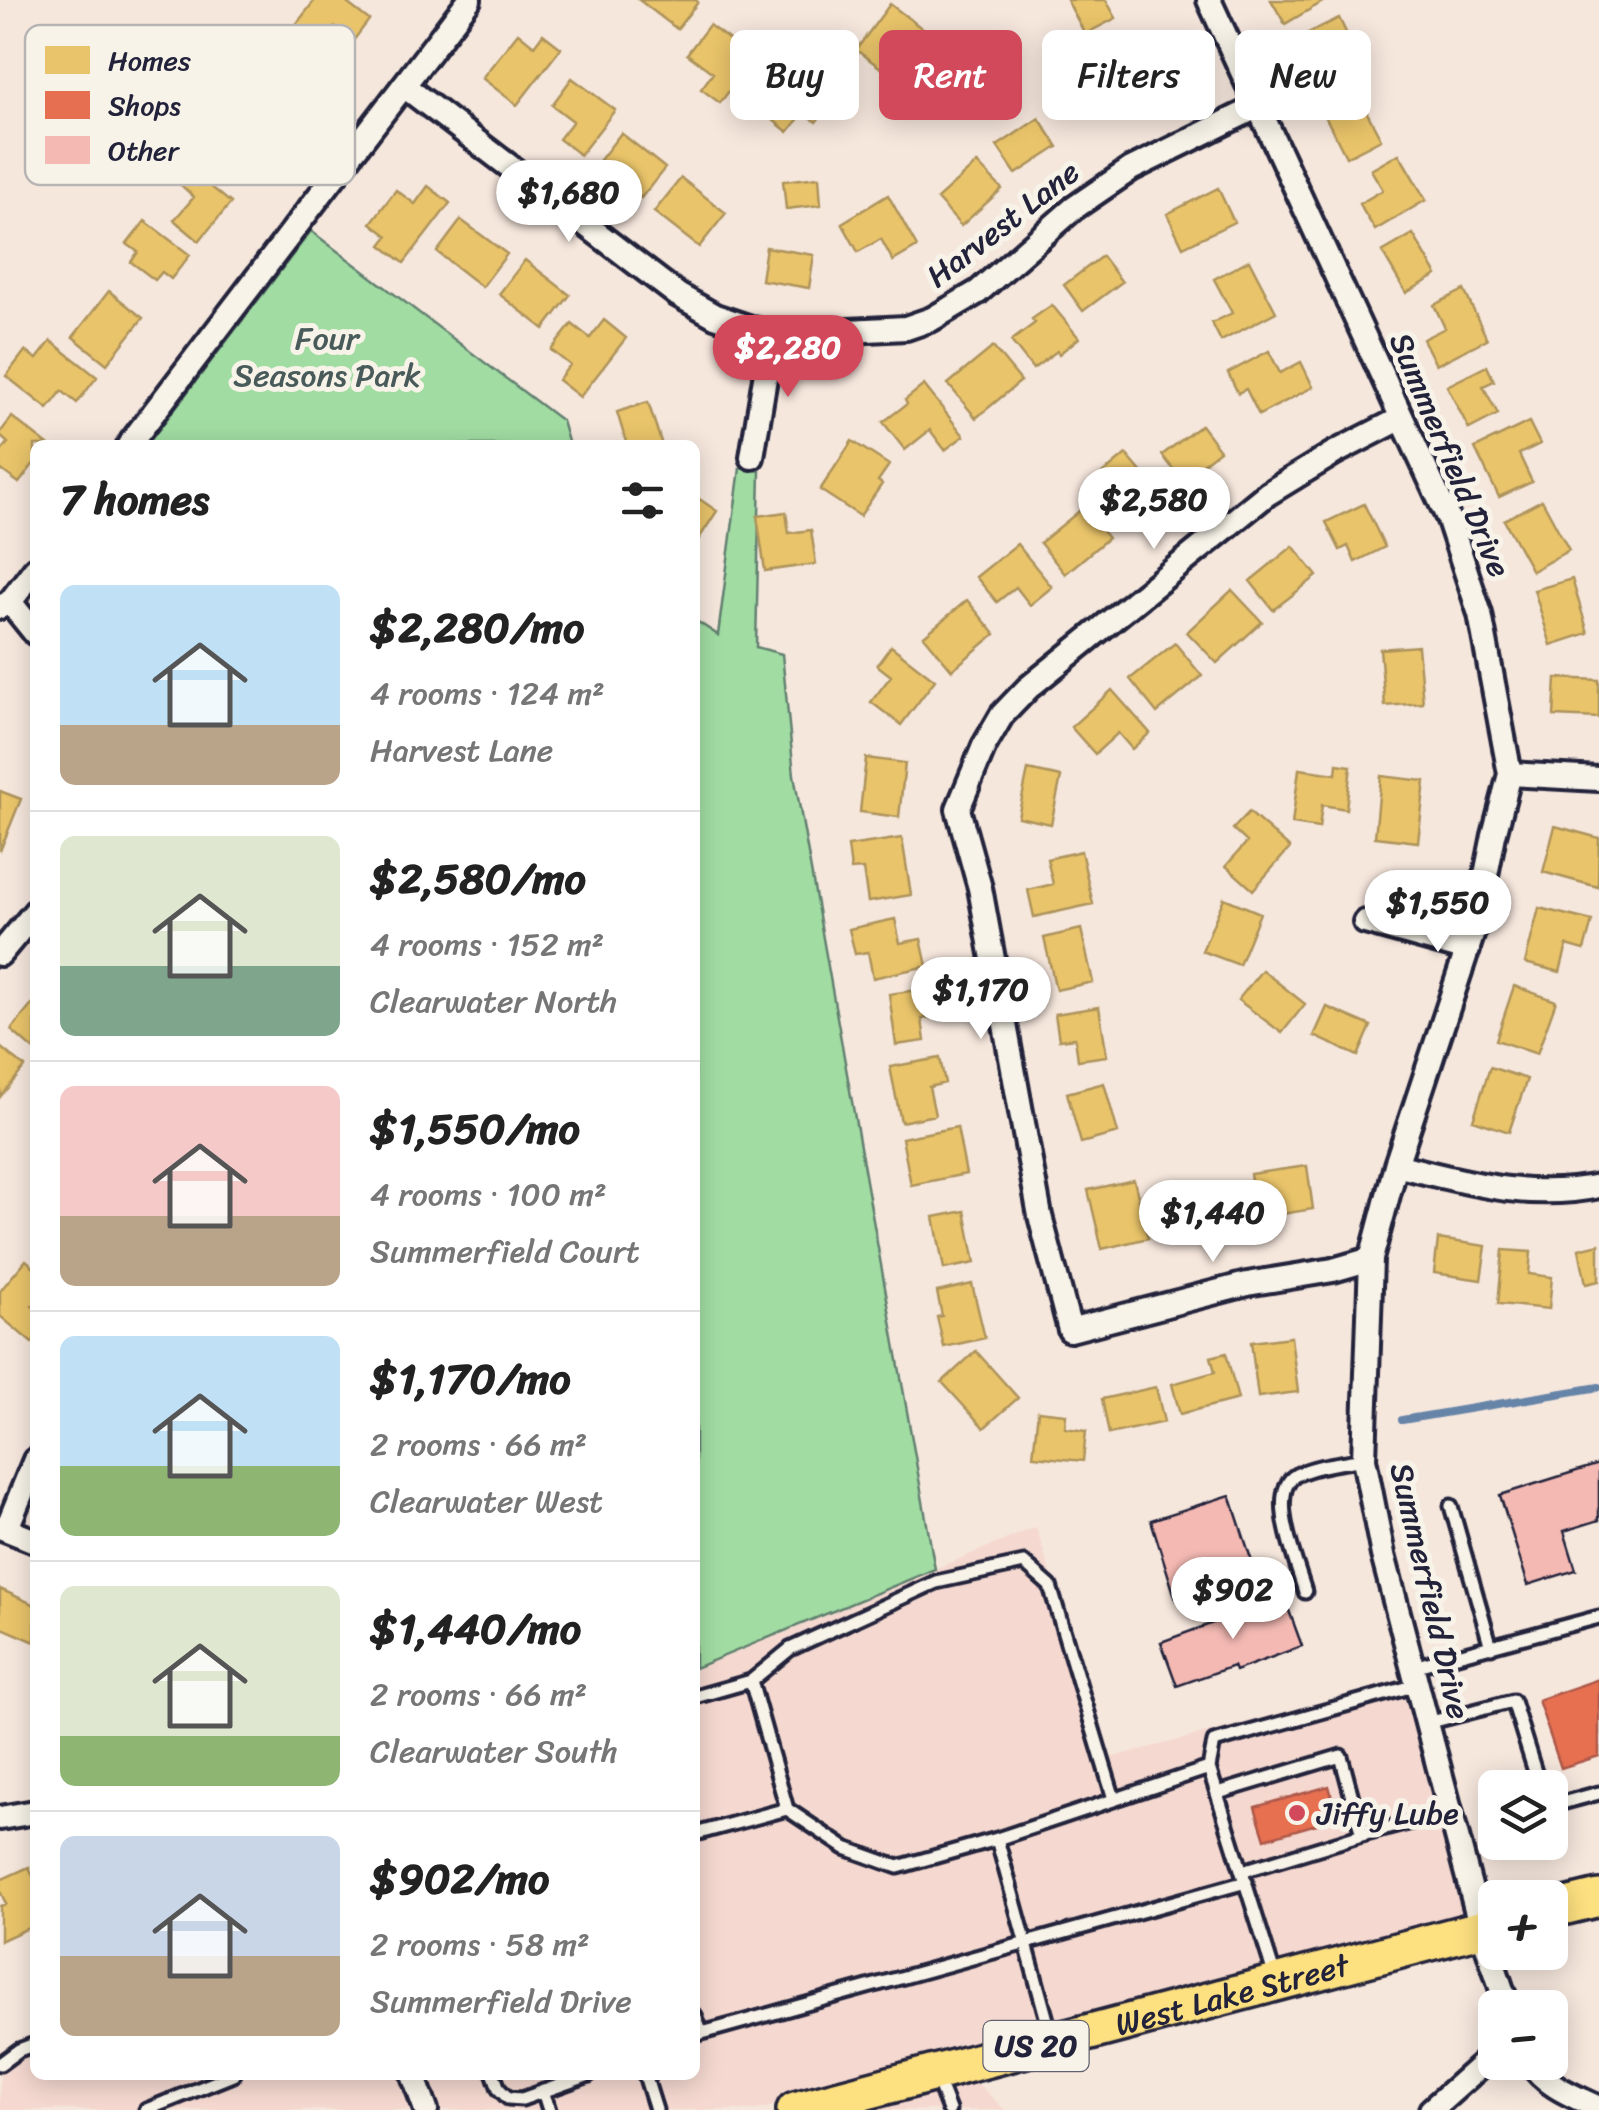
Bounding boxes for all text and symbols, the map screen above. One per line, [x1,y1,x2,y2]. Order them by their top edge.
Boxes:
legend [25,25,355,185]
chip: Buy [730,30,859,120]
chip: Rent [879,30,1022,120]
chip: Filters [1042,30,1215,120]
chip: New [1235,30,1371,120]
text: Homes [108,36,191,85]
text: Shops [108,81,181,130]
text: Other [108,126,180,175]
street label: Harvest Lane [913,145,1093,303]
pin: $1,680 [488,160,650,245]
text: $1,680 [518,164,620,221]
park label: Four Seasons Park [233,310,421,404]
pin: $2,280 [707,315,869,400]
text: $2,280 [735,319,841,376]
street label: Summerfield Drive [1373,323,1527,587]
text: 7 homes [60,463,209,537]
pin: $2,580 [1073,467,1235,552]
text: $2,580 [1100,471,1208,528]
icon: filters [615,473,670,528]
text: $2,280/mo [370,591,584,665]
icon: home [140,625,260,745]
text: 4 rooms · 124 m² [370,665,605,722]
text: Harvest Lane [370,722,553,779]
text: $2,580/mo [370,842,586,916]
pin: $1,550 [1357,870,1519,955]
text: $1,550 [1386,874,1490,931]
icon: home [140,876,260,996]
text: 4 rooms · 152 m² [370,916,604,973]
pin: $1,170 [900,957,1062,1042]
text: $1,170 [933,961,1029,1018]
text: Clearwater North [370,973,617,1030]
text: $1,550/mo [370,1092,580,1166]
icon: home [140,1126,260,1246]
text: 4 rooms · 100 m² [370,1166,607,1223]
pin: $1,440 [1132,1180,1294,1265]
text: $1,440 [1161,1184,1265,1241]
text: Summerfield Court [370,1223,640,1280]
text: $1,170/mo [370,1342,571,1416]
icon: home [140,1376,260,1496]
text: 2 rooms · 66 m² [370,1416,587,1473]
street label: Summerfield Drive [1373,1457,1487,1725]
text: Clearwater West [370,1473,603,1530]
pin: $902 [1174,1557,1292,1642]
text: $902 [1193,1561,1273,1618]
text: $1,440/mo [370,1592,581,1666]
icon: home [140,1626,260,1746]
text: 2 rooms · 66 m² [370,1666,587,1723]
text: Clearwater South [370,1723,618,1780]
map controls [1478,1770,1568,2080]
button: layers [1478,1770,1568,1860]
place label: Jiffy Lube [1316,1785,1459,1842]
marker: Jiffy Lube [1286,1802,1308,1824]
text: $902/mo [370,1842,549,1916]
icon: home [140,1876,260,1996]
button: + [1478,1880,1568,1970]
text: 2 rooms · 58 m² [370,1916,590,1973]
street label: West Lake Street [1109,1936,1356,2053]
text: Summerfield Drive [370,1973,632,2030]
button: − [1478,1990,1568,2080]
road number: US 20 [984,2021,1088,2071]

